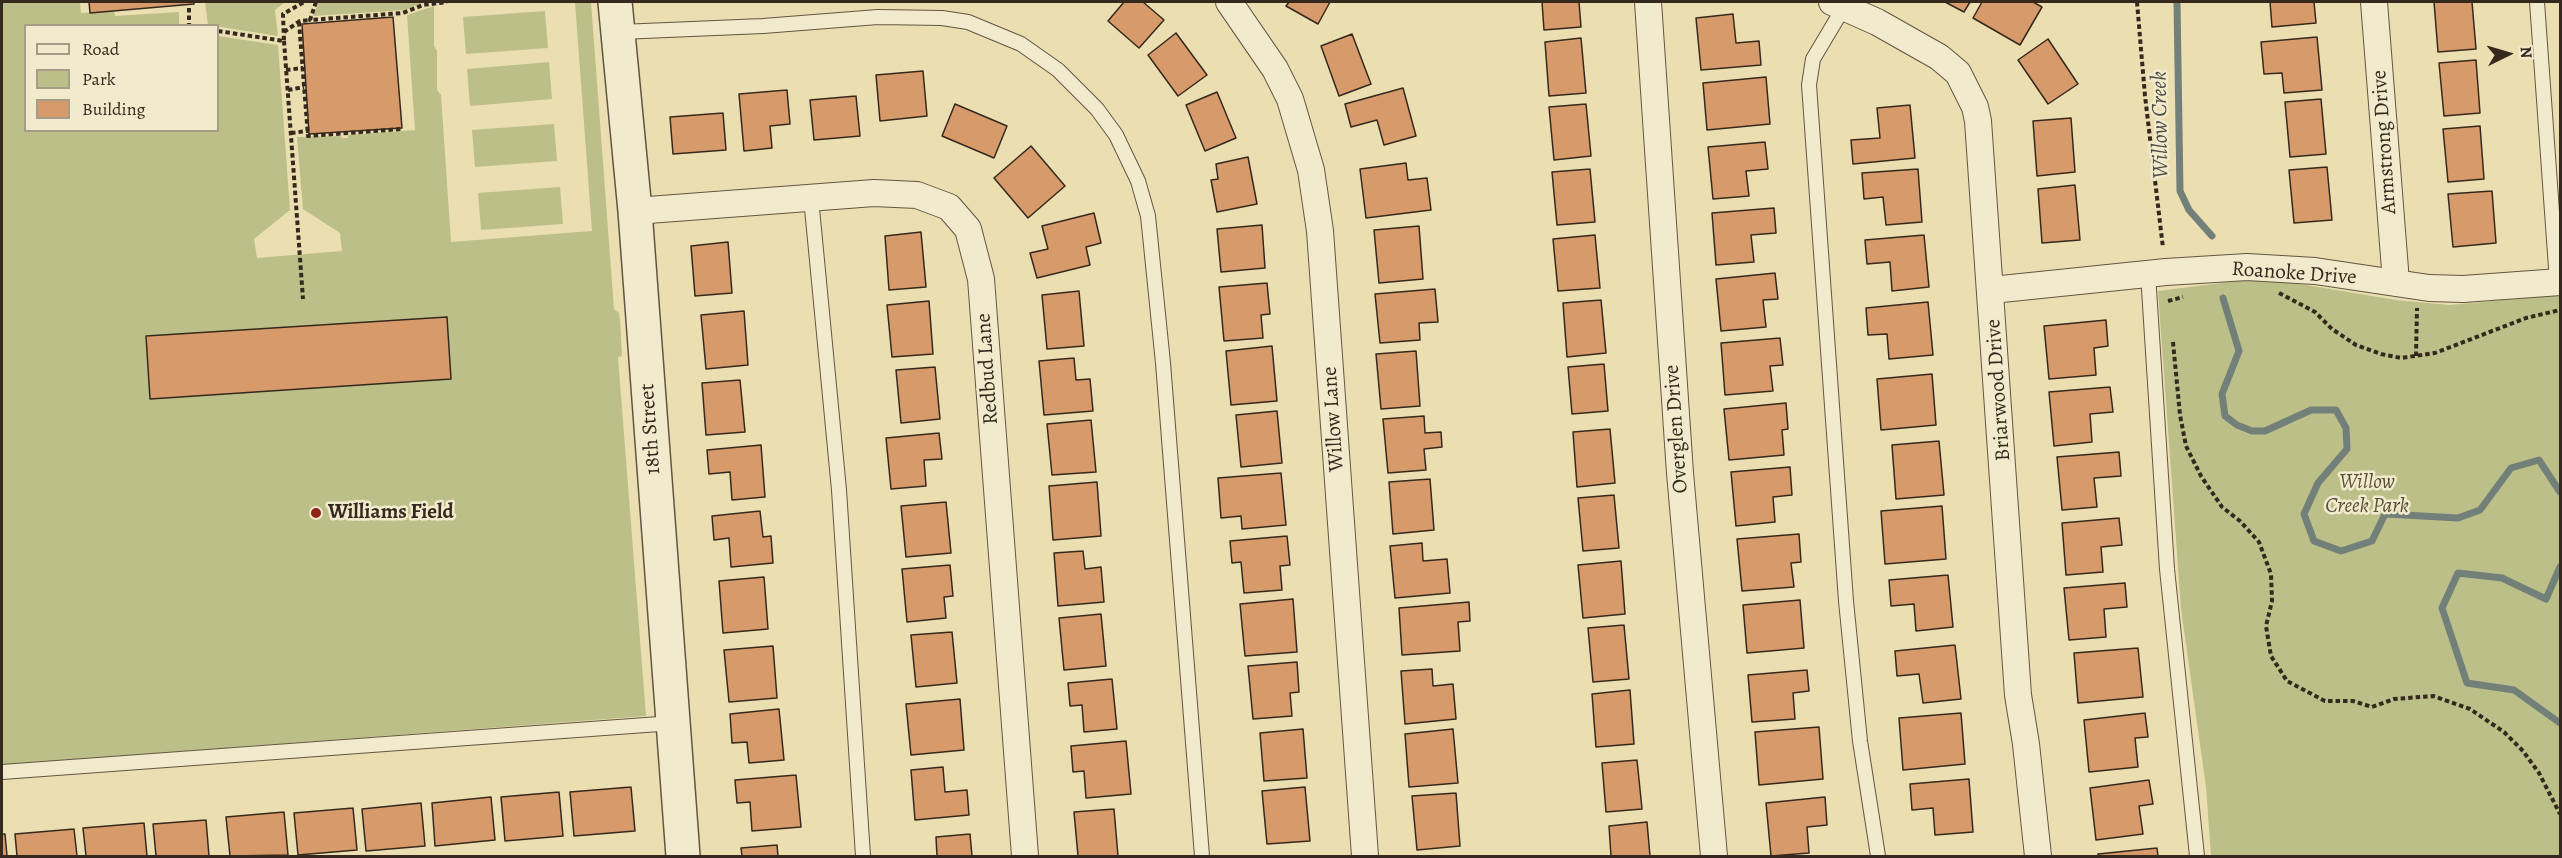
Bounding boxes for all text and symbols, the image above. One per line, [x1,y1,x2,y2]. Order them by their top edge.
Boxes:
legend [24,24,219,132]
north arrow [2478,24,2538,84]
text: Road [82,37,119,61]
text: N [2514,46,2537,59]
text: Park [82,67,116,91]
street label: Armstrong Drive [2367,69,2403,215]
water label: Willow Creek [2147,71,2175,179]
text: Building [82,97,146,121]
street label: Roanoke Drive [2231,257,2357,291]
street label: Redbud Lane [972,312,1004,426]
street label: Briarwood Drive [1981,318,2017,462]
street label: Overglen Drive [1660,364,1694,494]
street label: Willow Lane [1318,366,1350,472]
street label: 18th Street [635,383,667,475]
park label: Willow Creek Park [2325,470,2409,520]
place label: Williams Field [328,500,454,526]
marker: Williams Field [309,506,323,520]

